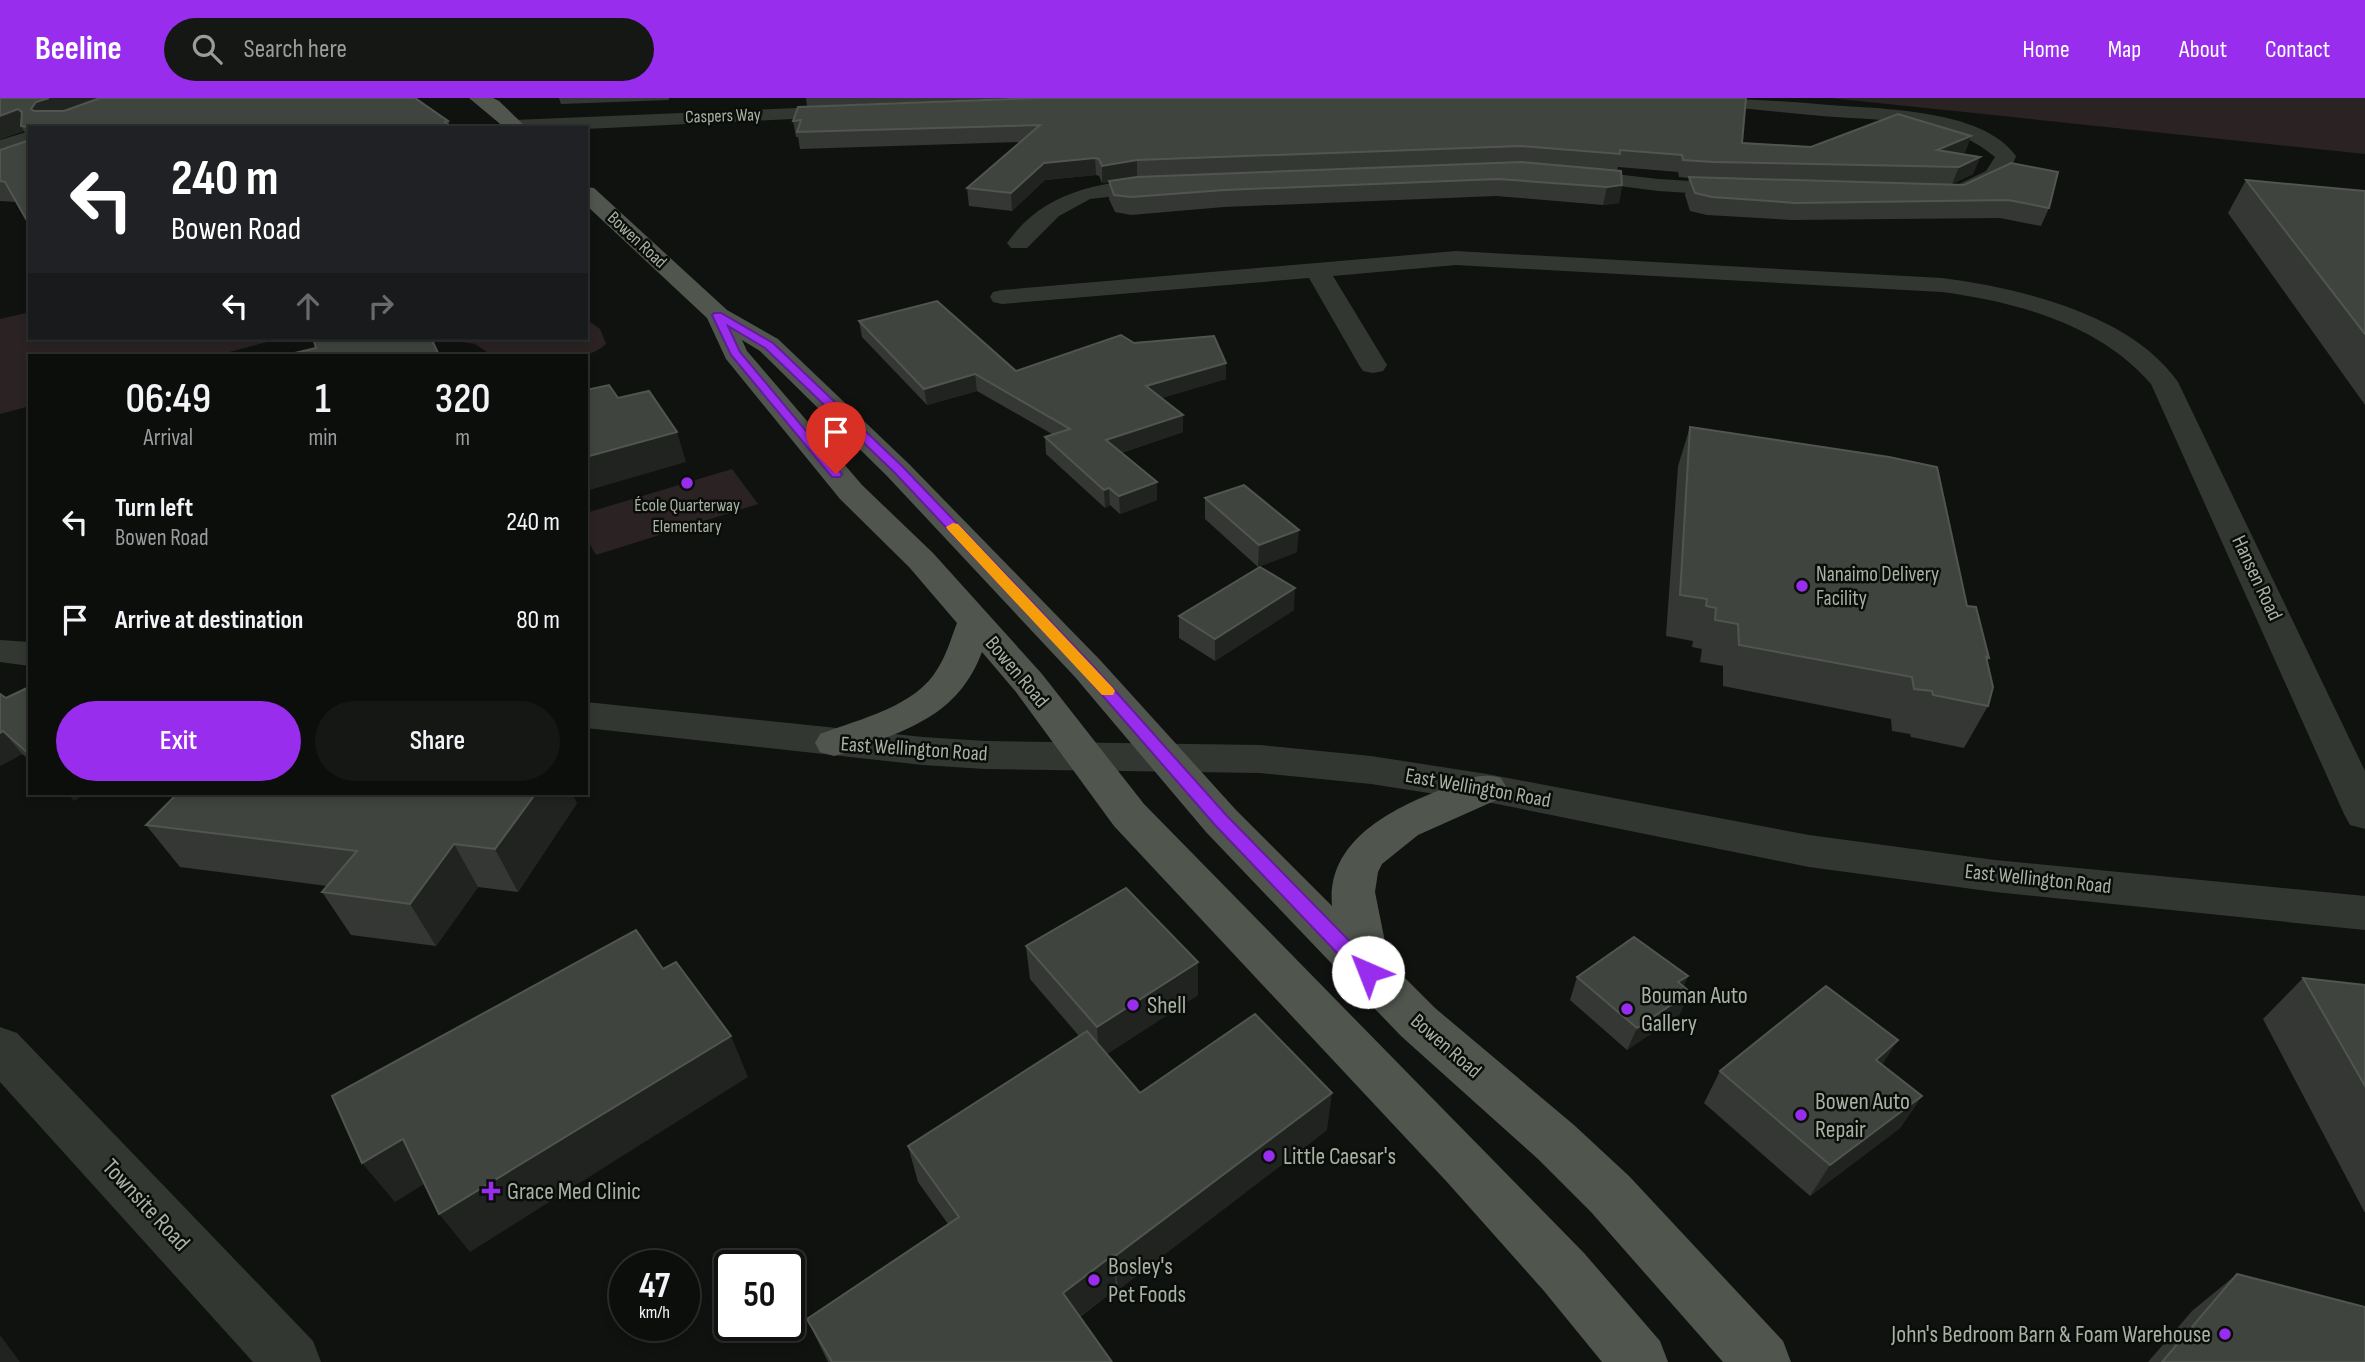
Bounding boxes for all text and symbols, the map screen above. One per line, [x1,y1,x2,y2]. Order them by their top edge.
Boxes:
search box [164,18,654,81]
text: Beeline [35,29,122,69]
icon: search [188,30,226,68]
text: Search here [244,34,347,65]
text: Home [2022,35,2070,64]
text: Map [2108,35,2141,64]
text: About [2179,35,2227,64]
text: Contact [2265,35,2330,64]
street label: Caspers Way [685,104,761,128]
text: 240 m [171,150,279,209]
icon: left [56,154,147,245]
street label: Bowen Road [603,207,671,273]
text: Bowen Road [171,210,301,249]
icon: left [216,287,254,325]
icon: ahead [289,287,327,325]
icon: right [362,287,400,325]
text: 06:49 [125,374,211,425]
text: 1 [315,374,331,425]
text: 320 [435,374,491,425]
pin [806,402,866,474]
icon: arrive [817,413,855,451]
text: Arrival [144,424,193,452]
text: min [308,424,337,452]
text: m [455,424,470,452]
marker: École Quarterway Elementary [679,475,695,491]
text: Turn left [115,493,193,524]
place label: École Quarterway Elementary [634,495,740,537]
icon: left [56,503,94,541]
text: 240 m [506,507,560,538]
text: Bowen Road [115,524,209,552]
street label: Hansen Road [2226,531,2288,625]
place label: Nanaimo Delivery Facility [1816,562,1939,611]
marker: Nanaimo Delivery Facility [1794,578,1810,594]
icon: arrive [56,601,94,639]
text: Arrive at destination [115,605,303,636]
text: 80 m [516,605,560,636]
street label: Bowen Road [980,631,1054,713]
button: Exit [56,701,301,781]
button: Share [315,701,560,781]
street label: East Wellington Road [840,731,988,767]
street label: East Wellington Road [1403,763,1553,813]
street label: East Wellington Road [1964,859,2112,899]
position arrow [1331,935,1405,1009]
place label: Bouman Auto Gallery [1641,981,1748,1038]
place label: Shell [1147,991,1186,1020]
marker: Shell [1125,997,1141,1013]
marker: Bouman Auto Gallery [1619,1001,1635,1017]
street label: Bowen Road [1406,1009,1486,1083]
place label: Bowen Auto Repair [1815,1087,1910,1144]
marker: Bowen Auto Repair [1793,1107,1809,1123]
place label: Little Caesar's [1283,1142,1396,1171]
marker: Little Caesar's [1261,1148,1277,1164]
street label: Townsite Road [96,1153,196,1257]
place label: Grace Med Clinic [507,1177,641,1206]
marker: Grace Med Clinic [481,1181,501,1201]
speed limit sign: 50 [714,1250,805,1341]
place label: Bosley's Pet Foods [1108,1252,1186,1309]
text: 47 [639,1265,670,1308]
marker: Bosley's Pet Foods [1086,1272,1102,1288]
text: km/h [639,1302,670,1323]
place label: John's Bedroom Barn & Foam Warehouse [1890,1320,2211,1349]
marker: John's Bedroom Barn & Foam Warehouse [2217,1326,2233,1342]

